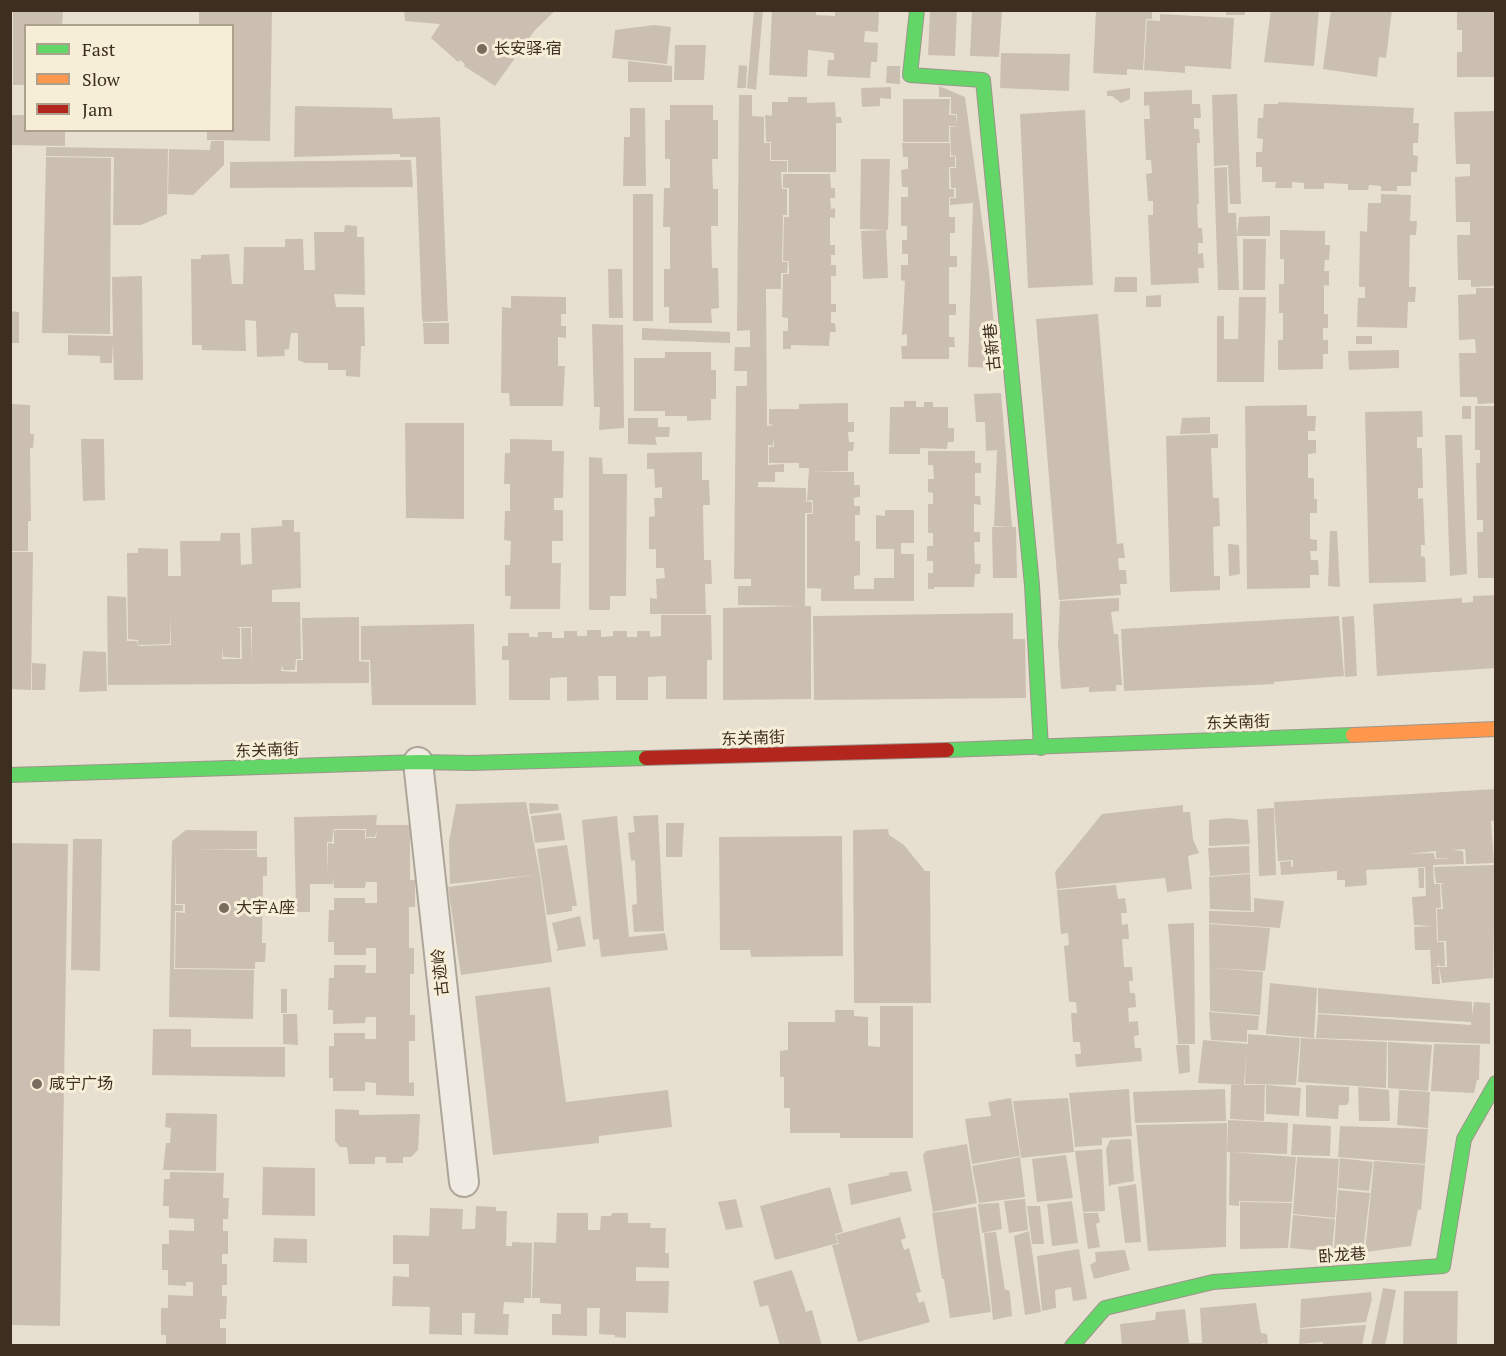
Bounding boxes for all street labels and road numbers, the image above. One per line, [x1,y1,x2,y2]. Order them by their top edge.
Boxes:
street label: 古新巷 [981,322,1005,372]
street label: 东关南街 [1206,712,1270,734]
street label: 东关南街 [721,728,785,750]
street label: 东关南街 [235,740,299,762]
street label: 古迹岭 [429,947,453,997]
street label: 卧龙巷 [1317,1245,1367,1267]

